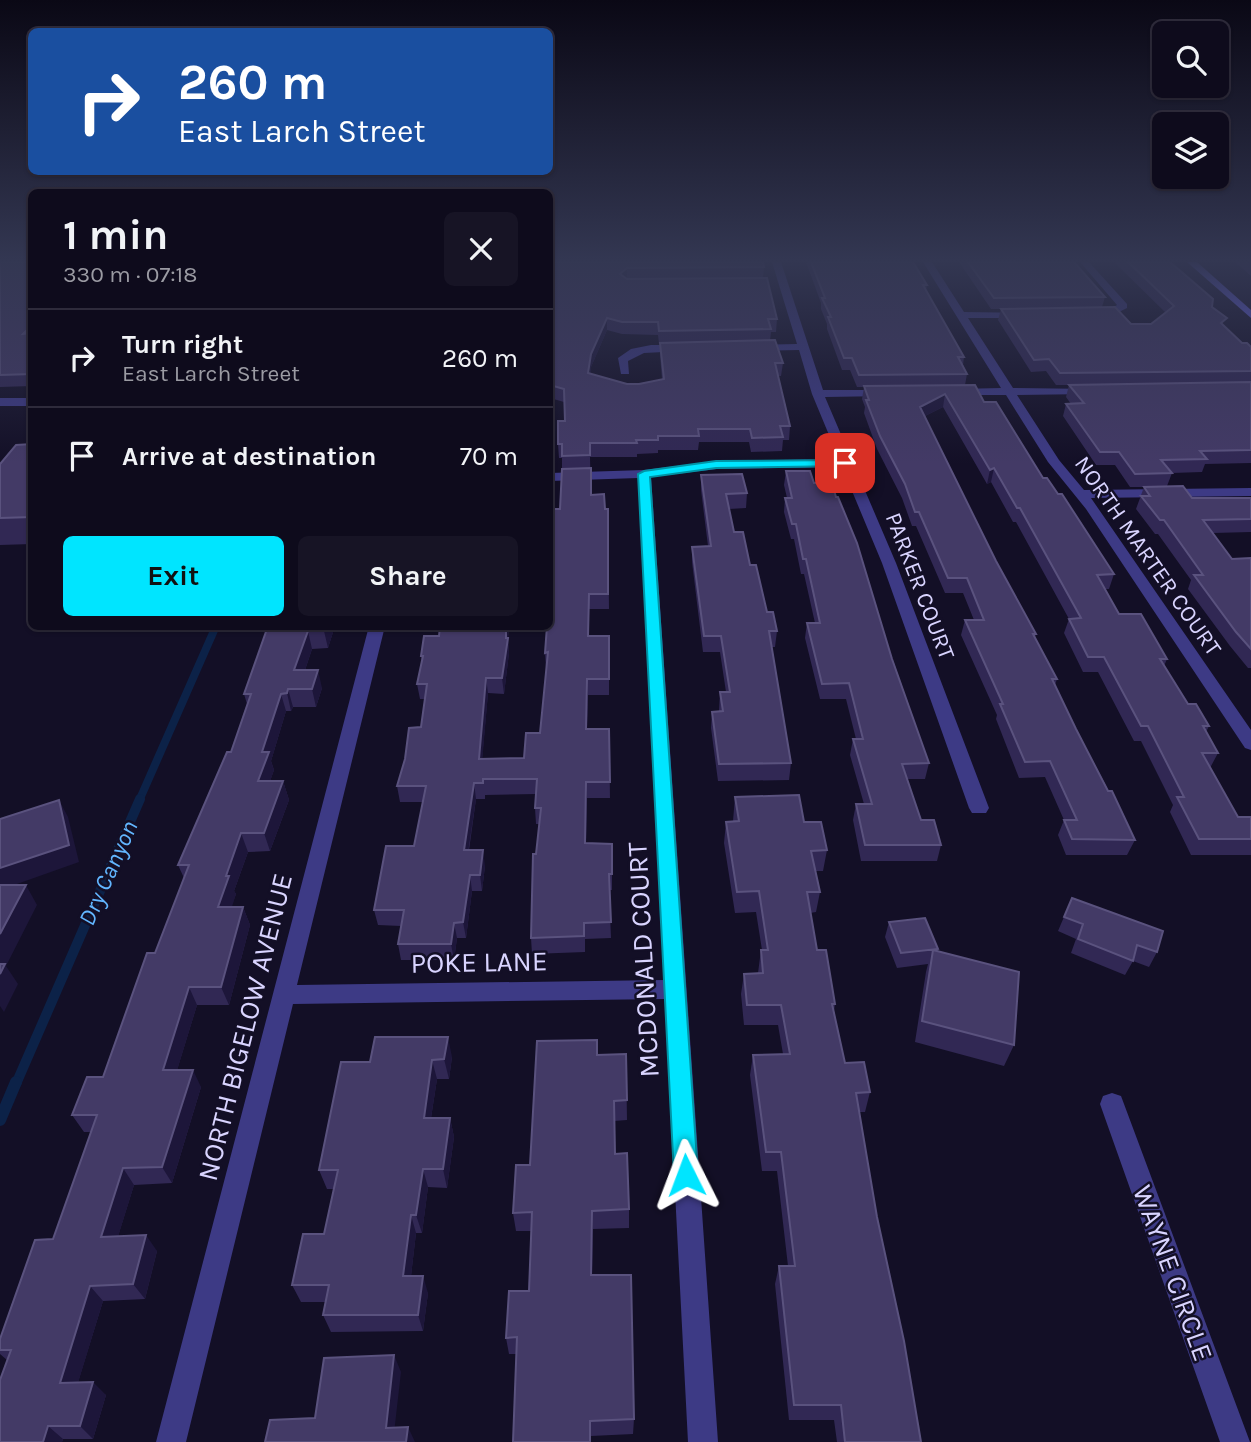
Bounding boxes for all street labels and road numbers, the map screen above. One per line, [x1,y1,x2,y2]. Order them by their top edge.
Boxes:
street label: NORTH MARTER COURT [1069,451,1227,661]
street label: PARKER COURT [880,509,961,664]
street label: MCDONALD COURT [620,842,666,1078]
street label: NORTH BIGELOW AVENUE [191,870,299,1184]
street label: POKE LANE [410,944,548,980]
street label: WAYNE CIRCLE [1126,1181,1220,1365]

